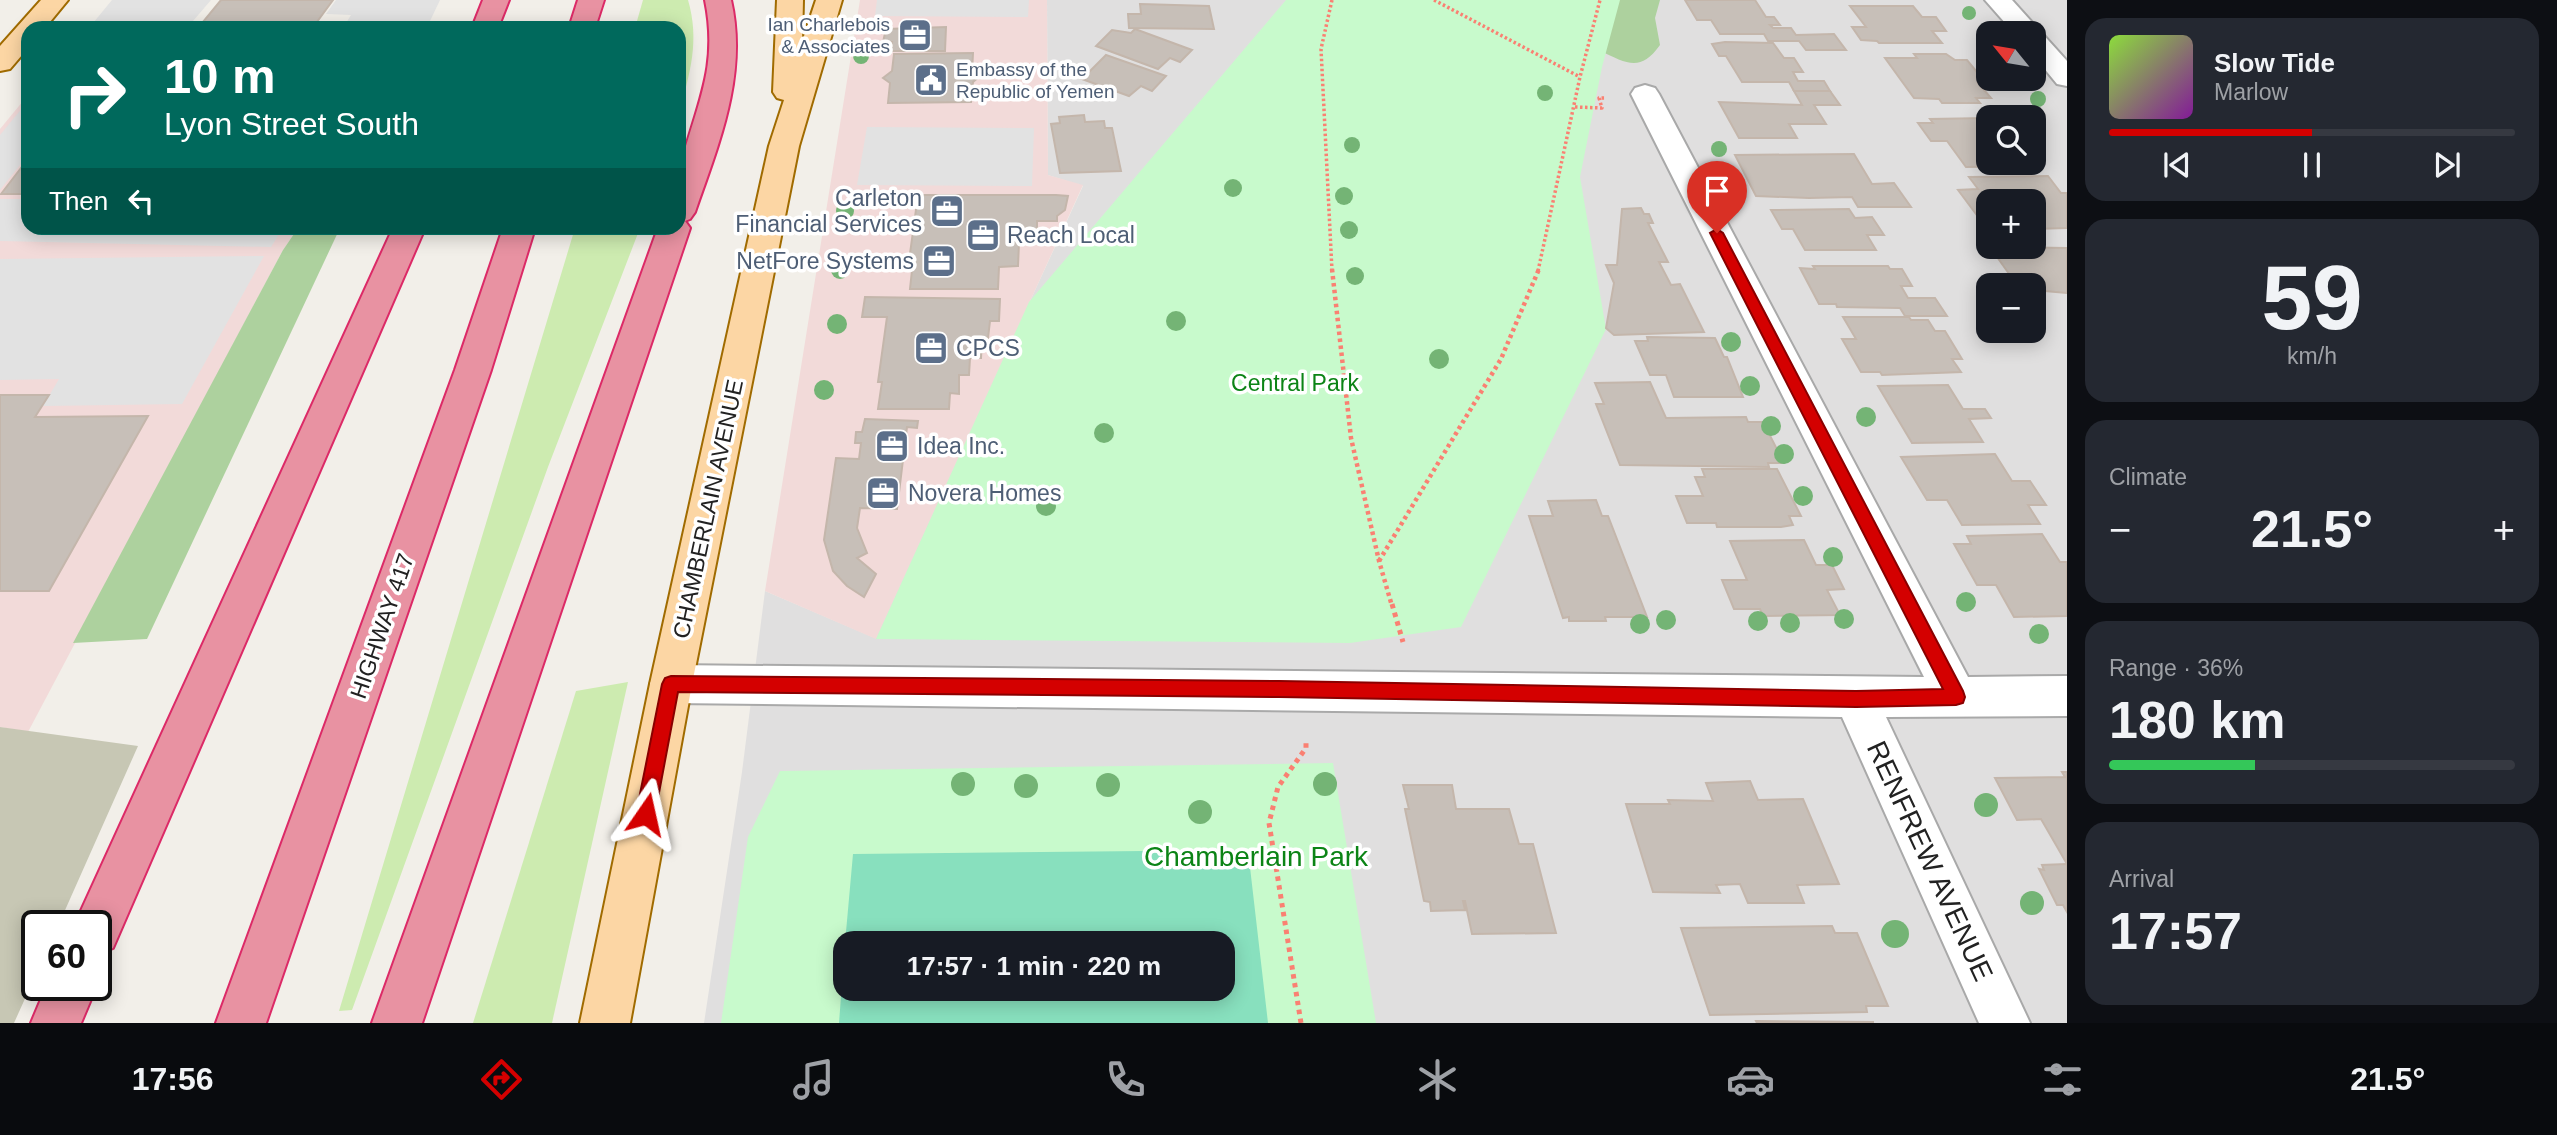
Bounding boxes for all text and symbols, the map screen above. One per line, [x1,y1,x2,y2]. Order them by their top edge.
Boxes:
place label: Ian Charlebois & Associates [767,14,890,57]
office icon: Ian Charlebois & Associates [896,16,934,54]
north arrow [1976,21,2046,91]
map controls [1976,21,2046,343]
text: Slow Tide [2214,48,2335,78]
icon: right [49,49,140,140]
text: 10 m [164,49,276,103]
place label: Embassy of the Republic of Yemen [956,59,1114,102]
public building icon: Embassy of the Republic of Yemen [912,61,950,99]
text: Marlow [2214,79,2288,105]
button: search [1976,105,2046,175]
text: Lyon Street South [164,106,419,142]
icon: previous [2158,146,2196,184]
icon: pause [2293,146,2331,184]
icon: next [2428,146,2466,184]
pin [1687,161,1747,233]
icon: arrive [1698,172,1736,210]
icon: left [122,182,160,220]
place label: Carleton Financial Services [735,185,922,237]
text: Then [49,186,108,216]
button: + [1976,189,2046,259]
office icon: Carleton Financial Services [928,192,966,230]
office icon: Reach Local [964,216,1002,254]
place label: Reach Local [1007,222,1135,248]
office icon: NetFore Systems [920,242,958,280]
text: 59 [2261,247,2363,348]
place label: NetFore Systems [736,248,914,274]
button: − [1976,273,2046,343]
office icon: CPCS [912,329,950,367]
place label: CPCS [956,335,1020,361]
text: km/h [2287,343,2337,369]
park label: Central Park [1231,370,1359,396]
street label: CHAMBERLAIN AVENUE [668,377,748,641]
office icon: Idea Inc. [873,427,911,465]
place label: Idea Inc. [917,433,1005,459]
text: Climate [2109,464,2187,490]
office icon: Novera Homes [864,474,902,512]
place label: Novera Homes [908,480,1061,506]
text: 21.5° [2251,500,2373,558]
text: − [2109,509,2131,551]
text: + [2493,509,2515,551]
street label: HIGHWAY 417 [345,550,419,702]
text: Range · 36% [2109,655,2243,681]
text: 180 km [2109,691,2285,749]
street label: RENFREW AVENUE [1861,736,1999,986]
position arrow [609,777,683,851]
park label: Chamberlain Park [1144,841,1369,872]
text: Arrival [2109,866,2174,892]
text: 17:57 [2109,902,2242,960]
speed limit sign: 60 [21,910,112,1001]
text: 17:57 · 1 min · 220 m [907,951,1161,981]
icon: directions [477,1055,526,1104]
icon: music [789,1055,838,1104]
icon: phone [1101,1055,1150,1104]
icon: climate [1413,1055,1462,1104]
icon: car [1726,1055,1775,1104]
icon: filters [2038,1055,2087,1104]
text: 17:56 [132,1061,213,1097]
text: 21.5° [2350,1061,2425,1097]

